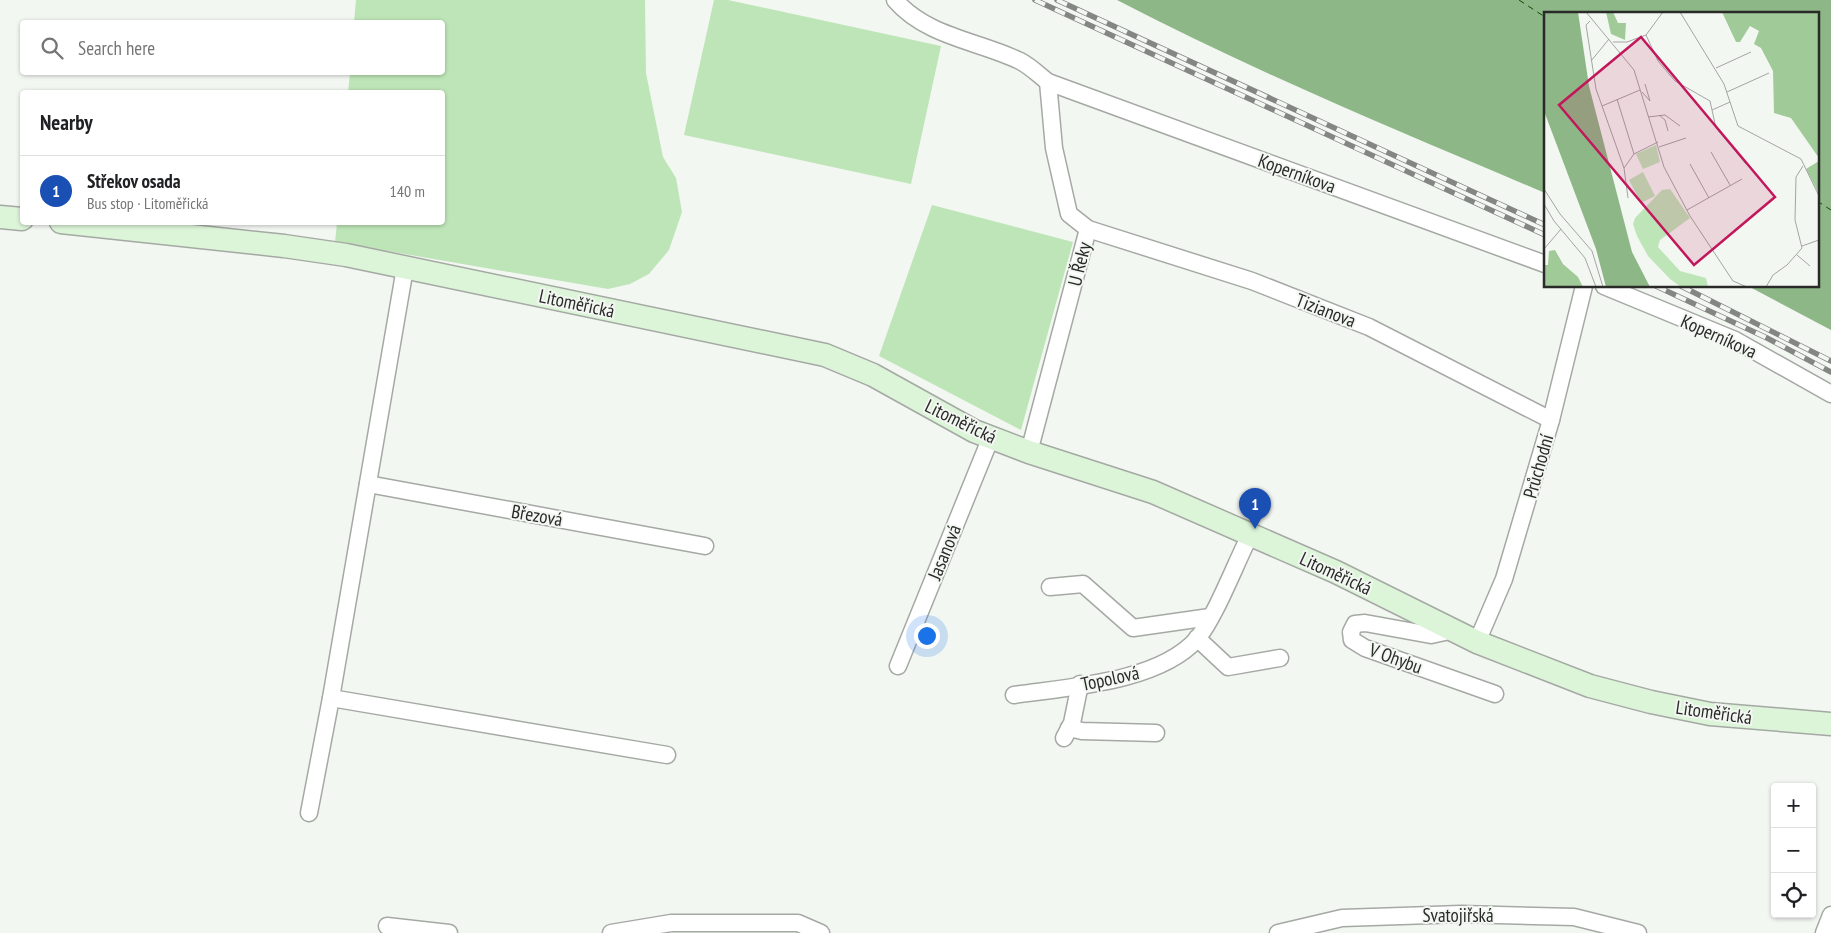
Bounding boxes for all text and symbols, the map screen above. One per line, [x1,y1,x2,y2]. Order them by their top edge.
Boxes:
inset map [1544,12,1818,288]
search box [20,20,445,75]
icon: search [38,34,66,62]
text: Search here [78,36,155,60]
text: Nearby [40,109,93,136]
street label: Koperníkova [1255,148,1339,198]
text: Střekov osada [87,169,181,193]
text: 1 [52,181,60,201]
text: 140 m [390,181,425,201]
text: Bus stop · Litoměřická [87,193,209,213]
street label: U Řeky [1062,239,1096,289]
street label: Litoměřická [537,283,617,323]
street label: Tizianova [1293,288,1359,332]
street label: Koperníkova [1677,309,1761,363]
street label: Litoměřická [921,393,1001,449]
street label: Průchodní [1517,431,1559,501]
pin: 1 [1239,488,1271,529]
street label: Březová [510,499,564,531]
street label: Jasanová [922,521,966,584]
street label: Litoměřická [1296,546,1376,600]
your location [914,623,940,649]
street label: V Ohybu [1365,637,1426,679]
street label: Topolová [1079,660,1141,696]
street label: Litoměřická [1674,695,1754,729]
map controls [1771,783,1816,918]
button: + [1771,783,1816,828]
button: − [1771,828,1816,873]
button: locate [1771,873,1816,918]
street label: Svatojiřská [1422,903,1494,927]

